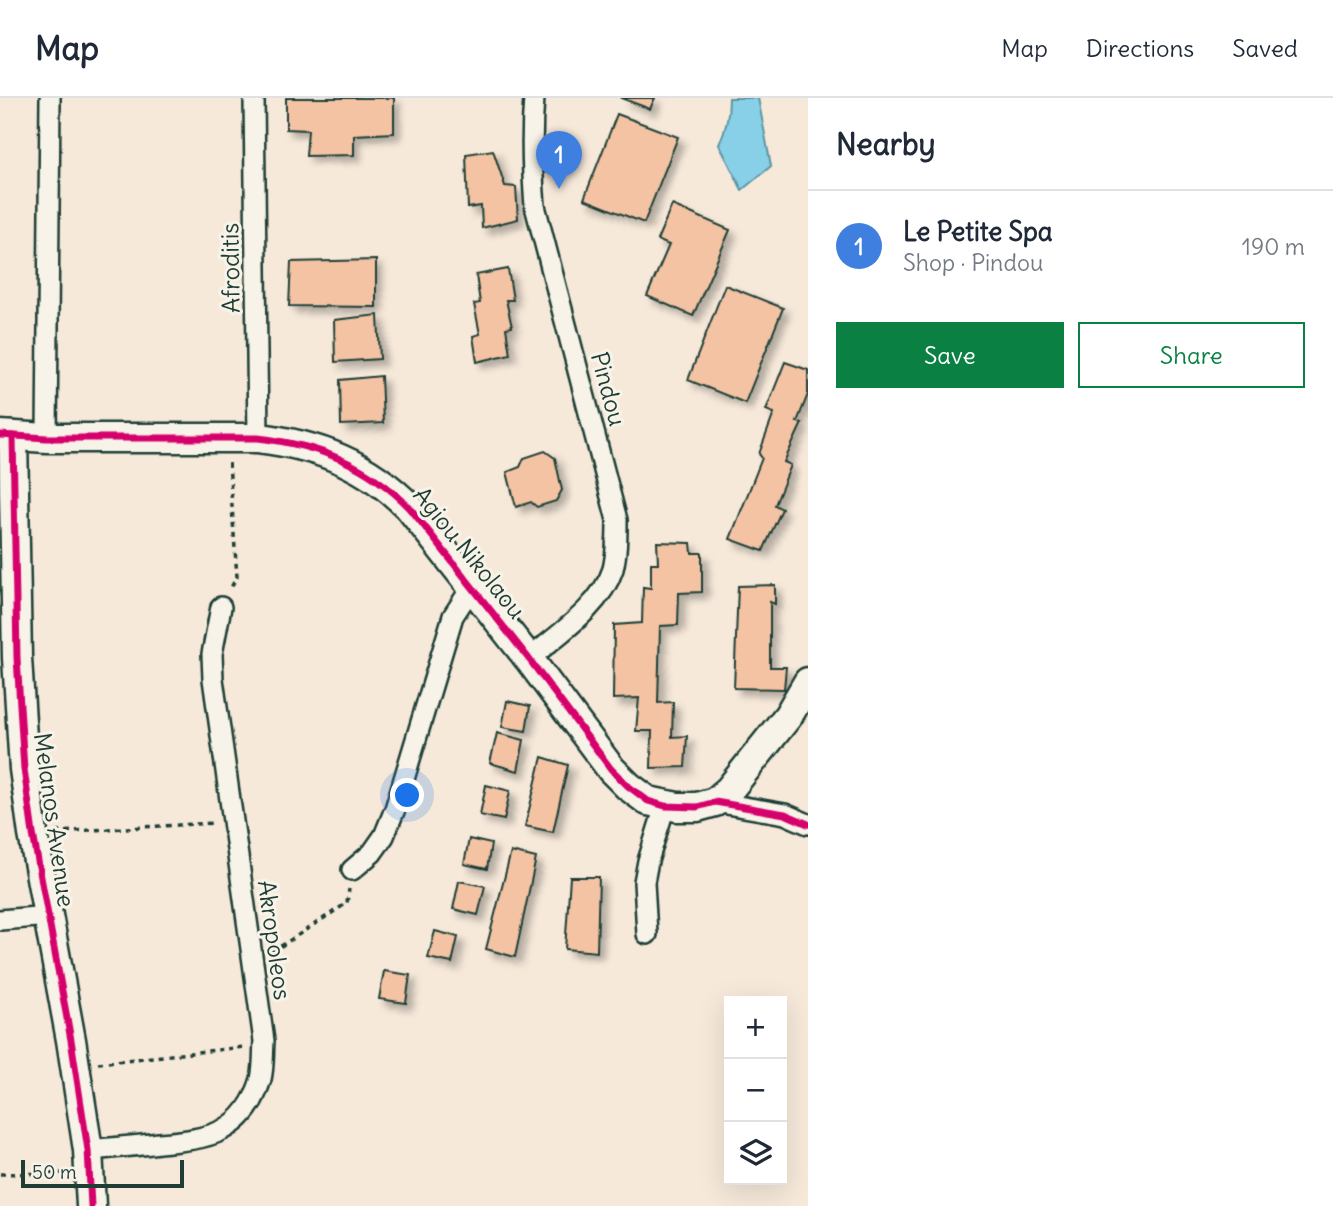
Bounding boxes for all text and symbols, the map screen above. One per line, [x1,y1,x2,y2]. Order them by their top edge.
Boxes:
text: Map [35,27,99,69]
text: Map [1001,33,1048,63]
text: Directions [1086,33,1194,63]
text: Saved [1232,33,1298,63]
text: Nearby [836,125,936,163]
pin: 1 [536,131,582,189]
text: Le Petite Spa [903,215,1053,248]
street label: Afroditis [214,223,246,313]
text: 1 [854,232,864,261]
text: 190 m [1242,232,1305,261]
text: Shop · Pindou [903,248,1043,277]
button: Save [836,322,1064,388]
button: Share [1078,322,1305,388]
street label: Pindou [585,348,633,429]
street label: Agiou Nikolaou [407,480,532,624]
street label: Melanos Avenue [28,731,82,909]
your location [390,778,424,812]
street label: Akropoleos [252,878,298,1002]
map controls [724,996,787,1185]
button: + [724,996,787,1059]
button: − [724,1059,787,1122]
button: layers [724,1122,787,1185]
scale bar [21,1157,184,1189]
text: 50 m [32,1160,77,1184]

